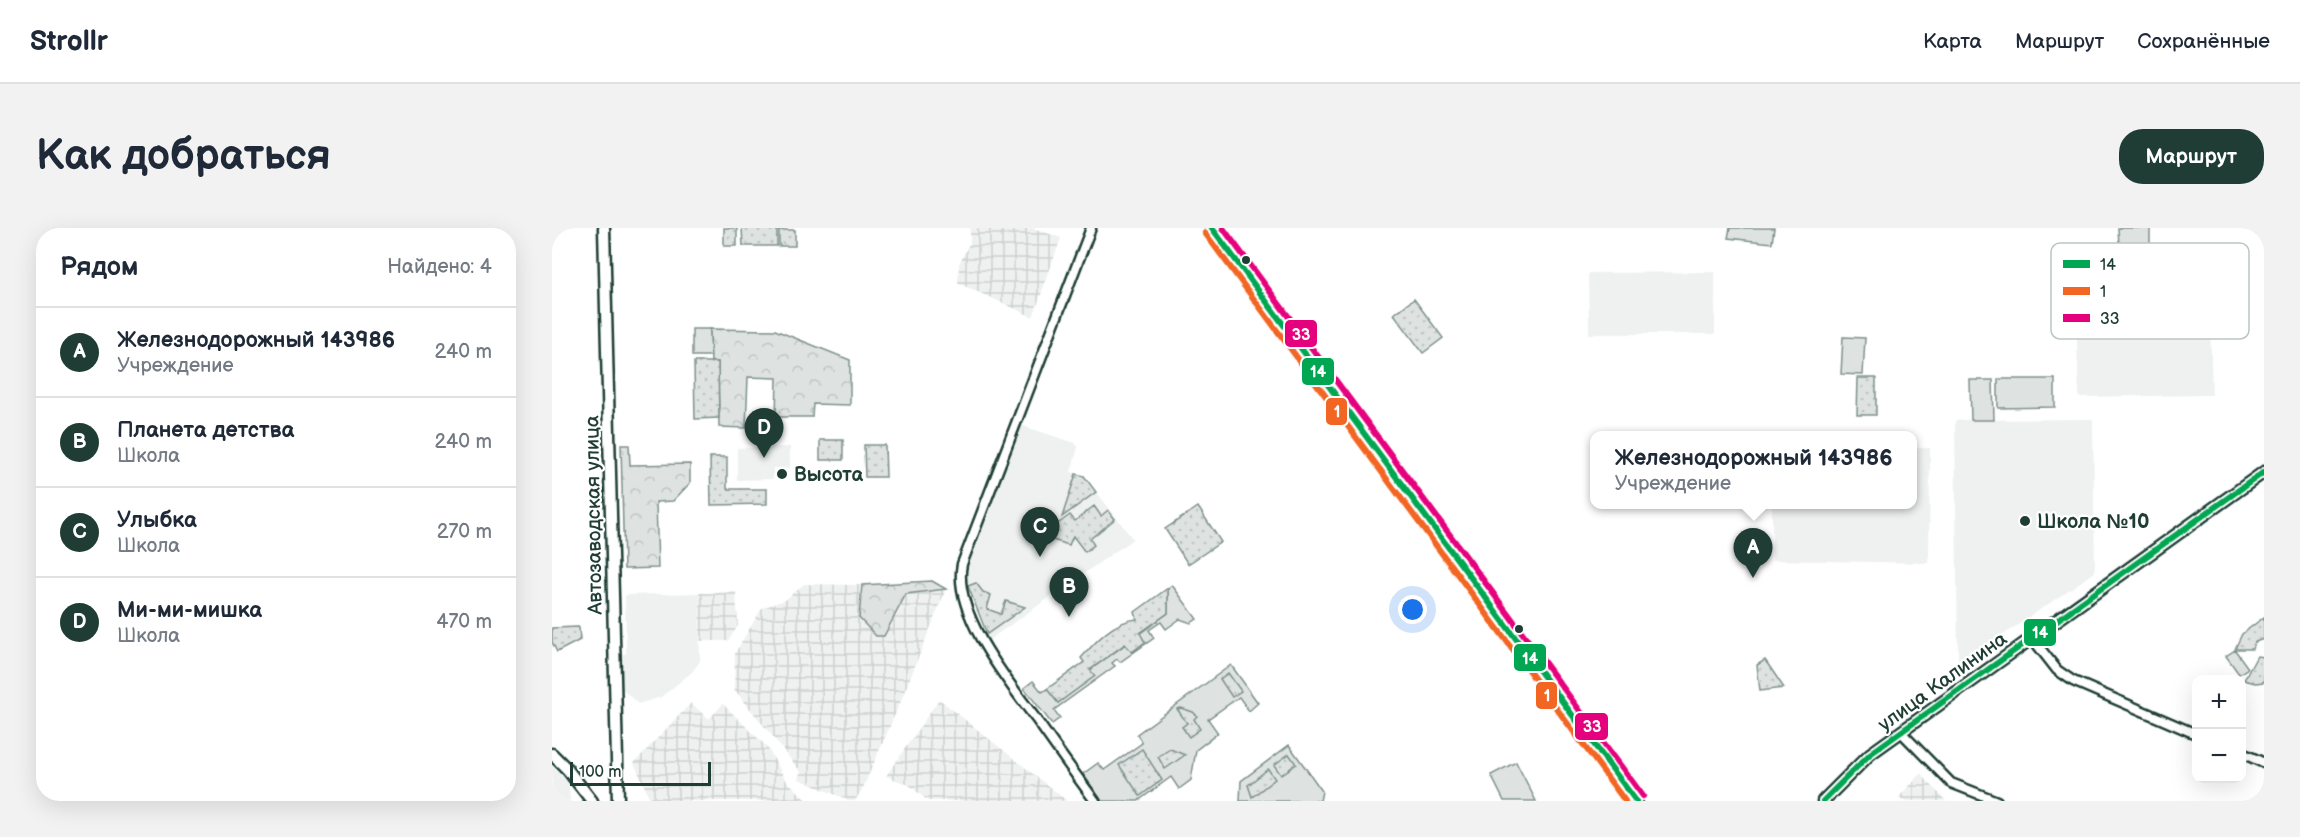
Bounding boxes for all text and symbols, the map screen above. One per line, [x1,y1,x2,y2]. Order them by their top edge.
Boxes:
text: Strollr [30,25,108,58]
text: Карта [1923,29,1982,54]
text: Маршрут [2015,29,2104,54]
text: Сохранённые [2137,29,2270,54]
button: Маршрут [2119,129,2264,184]
text: Как добраться [36,131,331,182]
legend [2051,243,2249,339]
text: Рядом [60,252,138,283]
unlabelled marker [1240,254,1252,266]
text: Найдено: 4 [387,255,492,279]
text: 14 [2100,256,2116,275]
text: 1 [2100,283,2106,302]
text: 33 [2100,310,2120,329]
line badge: 33 [1284,319,1318,348]
text: 33 [1292,326,1310,345]
text: Железнодорожный 143986 [117,327,395,354]
text: A [73,340,86,364]
text: 240 m [435,340,492,364]
text: Учреждение [117,354,234,378]
line badge: 14 [1301,357,1335,386]
text: 14 [1310,363,1327,382]
line badge: 1 [1325,397,1348,426]
text: 1 [1334,403,1340,422]
pin: D [744,408,784,458]
street label: Автозаводская улица [580,415,608,616]
text: Планета детства [117,417,294,444]
text: B [72,430,87,454]
text: 240 m [435,430,492,454]
popup [1590,431,1917,509]
text: Школа [117,444,180,468]
text: Железнодорожный 143986 [1615,445,1892,472]
place label: Высота [794,463,864,487]
marker: Высота [775,467,789,481]
text: Учреждение [1615,472,1731,496]
text: Улыбка [117,507,197,534]
pin: C [1020,508,1060,557]
place label: Школа №10 [2037,510,2150,534]
marker: Школа №10 [2018,514,2032,528]
text: C [72,520,87,544]
text: 270 m [437,520,492,544]
pin: A [1734,528,1772,578]
text: Школа [117,534,180,558]
pin: B [1050,568,1088,617]
your location [1398,595,1427,624]
text: Ми-ми-мишка [117,597,262,624]
text: D [73,610,86,634]
text: 470 m [436,610,492,634]
line badge: 14 [2023,618,2057,647]
unlabelled marker [1513,623,1525,635]
text: Школа [117,624,180,648]
text: 14 [2032,624,2049,643]
street label: улица Калинина [1873,627,2012,737]
line badge: 14 [1513,643,1547,672]
text: 14 [1522,650,1539,669]
map controls [2192,675,2246,783]
button: + [2192,675,2246,729]
line badge: 1 [1535,681,1558,710]
text: 1 [1544,687,1550,706]
line badge: 33 [1574,712,1609,741]
text: 33 [1583,718,1601,737]
button: − [2192,729,2246,783]
scale bar [570,759,711,786]
text: 100 m [579,763,622,782]

